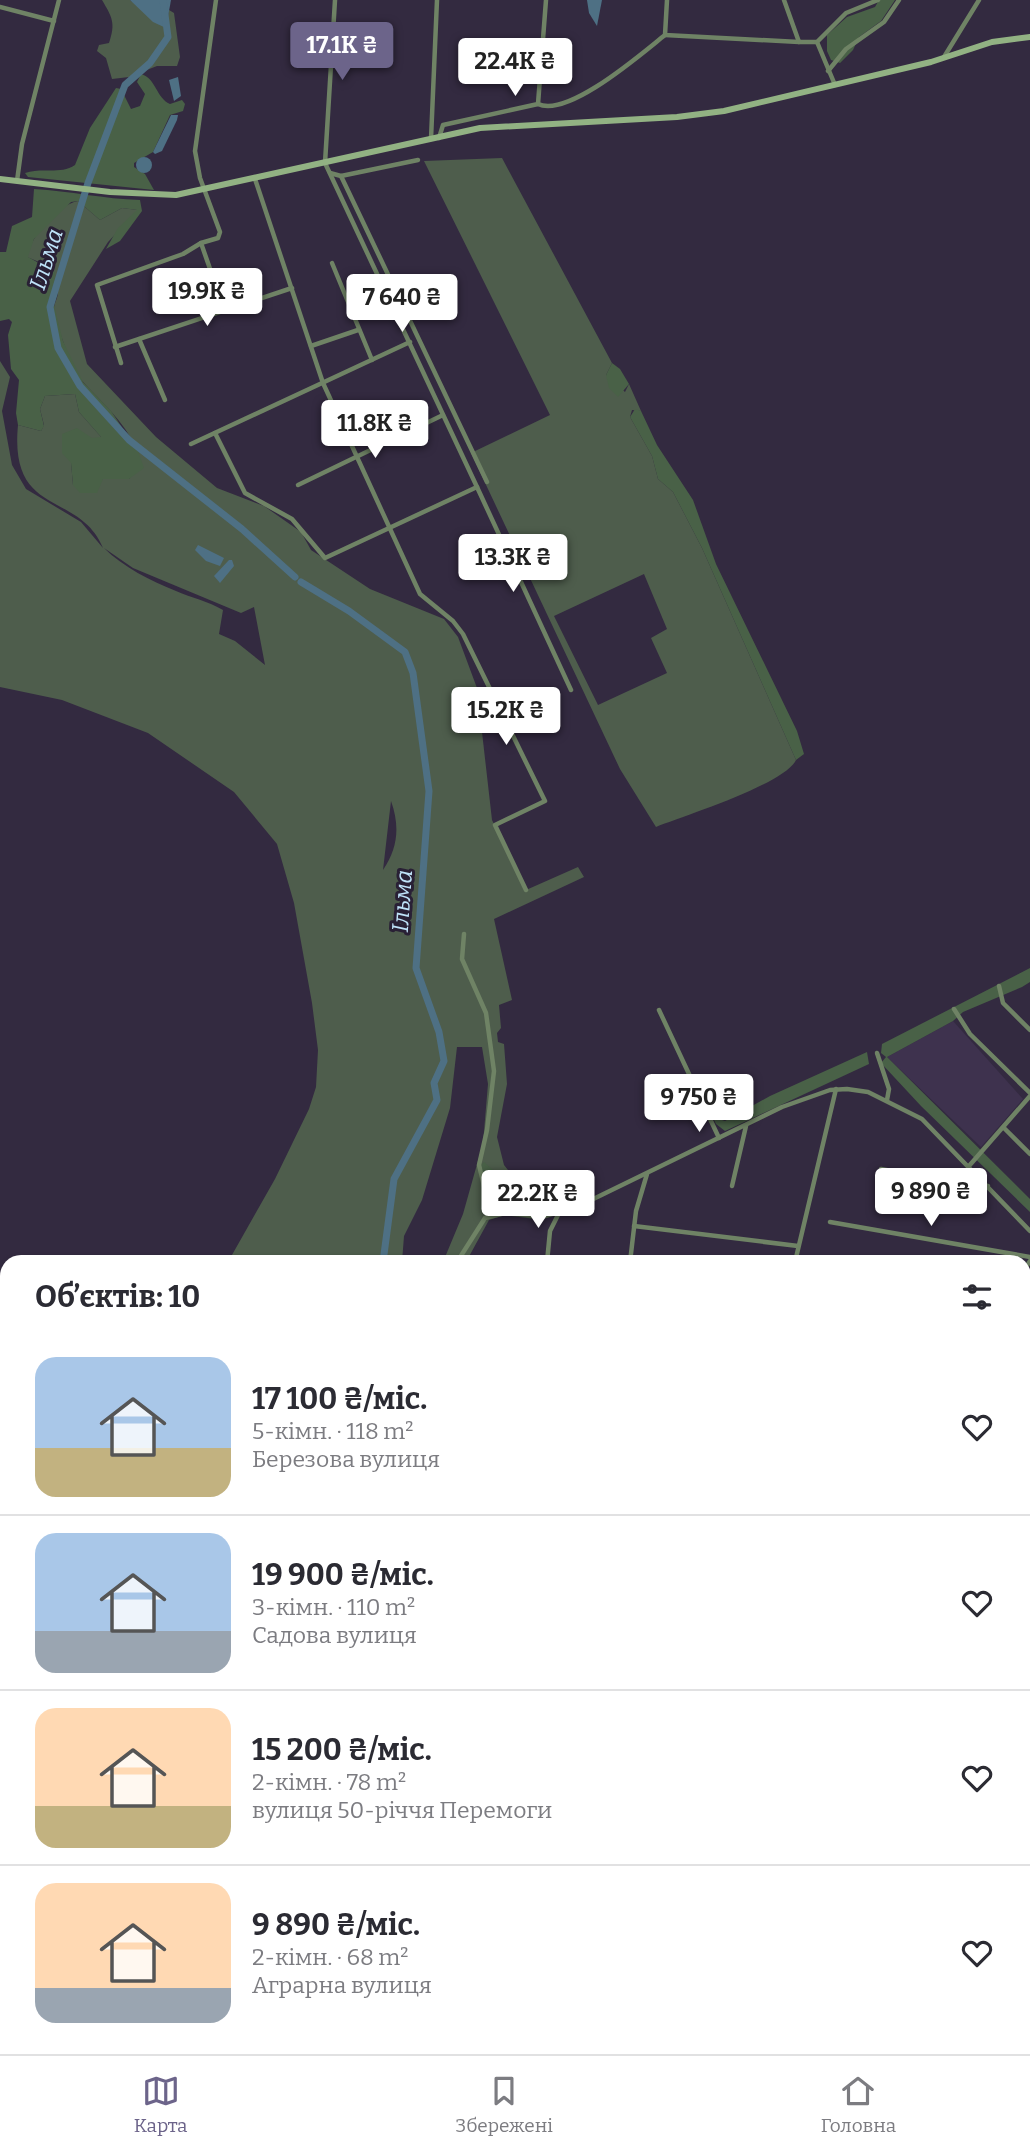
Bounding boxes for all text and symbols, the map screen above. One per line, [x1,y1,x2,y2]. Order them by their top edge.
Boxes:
pin: 17.1K ₴ [277,22,407,82]
text: 17.1K ₴ [306,31,378,59]
pin: 22.4K ₴ [450,38,580,98]
text: 22.4K ₴ [474,47,556,75]
water label: Ільма [23,225,69,293]
pin: 19.9K ₴ [142,268,272,328]
pin: 7 640 ₴ [337,274,467,334]
text: 19.9K ₴ [168,277,246,305]
text: 7 640 ₴ [362,283,442,311]
pin: 11.8K ₴ [310,400,440,460]
text: 11.8K ₴ [337,409,413,437]
pin: 13.3K ₴ [448,534,578,594]
text: 13.3K ₴ [474,543,552,571]
pin: 15.2K ₴ [441,688,571,747]
text: 15.2K ₴ [467,696,545,724]
water label: Ільма [386,869,418,933]
pin: 9 750 ₴ [634,1074,764,1134]
text: 9 750 ₴ [660,1083,738,1111]
pin: 9 890 ₴ [866,1168,996,1228]
pin: 22.2K ₴ [473,1170,603,1230]
text: 9 890 ₴ [891,1177,971,1205]
text: 22.2K ₴ [498,1179,579,1207]
icon: filters [958,1278,996,1316]
text: Об’єктів: 10 [35,1279,200,1315]
text: 17 100 ₴/міс. [252,1381,427,1417]
icon: home [91,1385,175,1469]
icon: heart [958,1408,996,1446]
text: 5-кімн. · 118 m² [252,1417,413,1445]
text: Березова вулиця [252,1445,440,1473]
text: 19 900 ₴/міс. [252,1557,434,1593]
icon: home [91,1561,175,1645]
icon: heart [958,1584,996,1622]
text: 3-кімн. · 110 m² [252,1593,415,1621]
text: Садова вулиця [252,1621,417,1649]
text: 15 200 ₴/міс. [252,1732,432,1768]
icon: home [91,1736,175,1820]
icon: heart [958,1759,996,1797]
text: 2-кімн. · 78 m² [252,1768,406,1796]
text: вулиця 50-річчя Перемоги [252,1796,552,1824]
text: 9 890 ₴/міс. [252,1907,420,1943]
icon: home [91,1911,175,1995]
icon: heart [958,1934,996,1972]
text: 2-кімн. · 68 m² [252,1943,408,1971]
text: Аграрна вулиця [252,1971,432,1999]
tab: Карта [134,2072,187,2137]
tab: Збережені [455,2072,553,2137]
tab: Головна [821,2072,896,2137]

